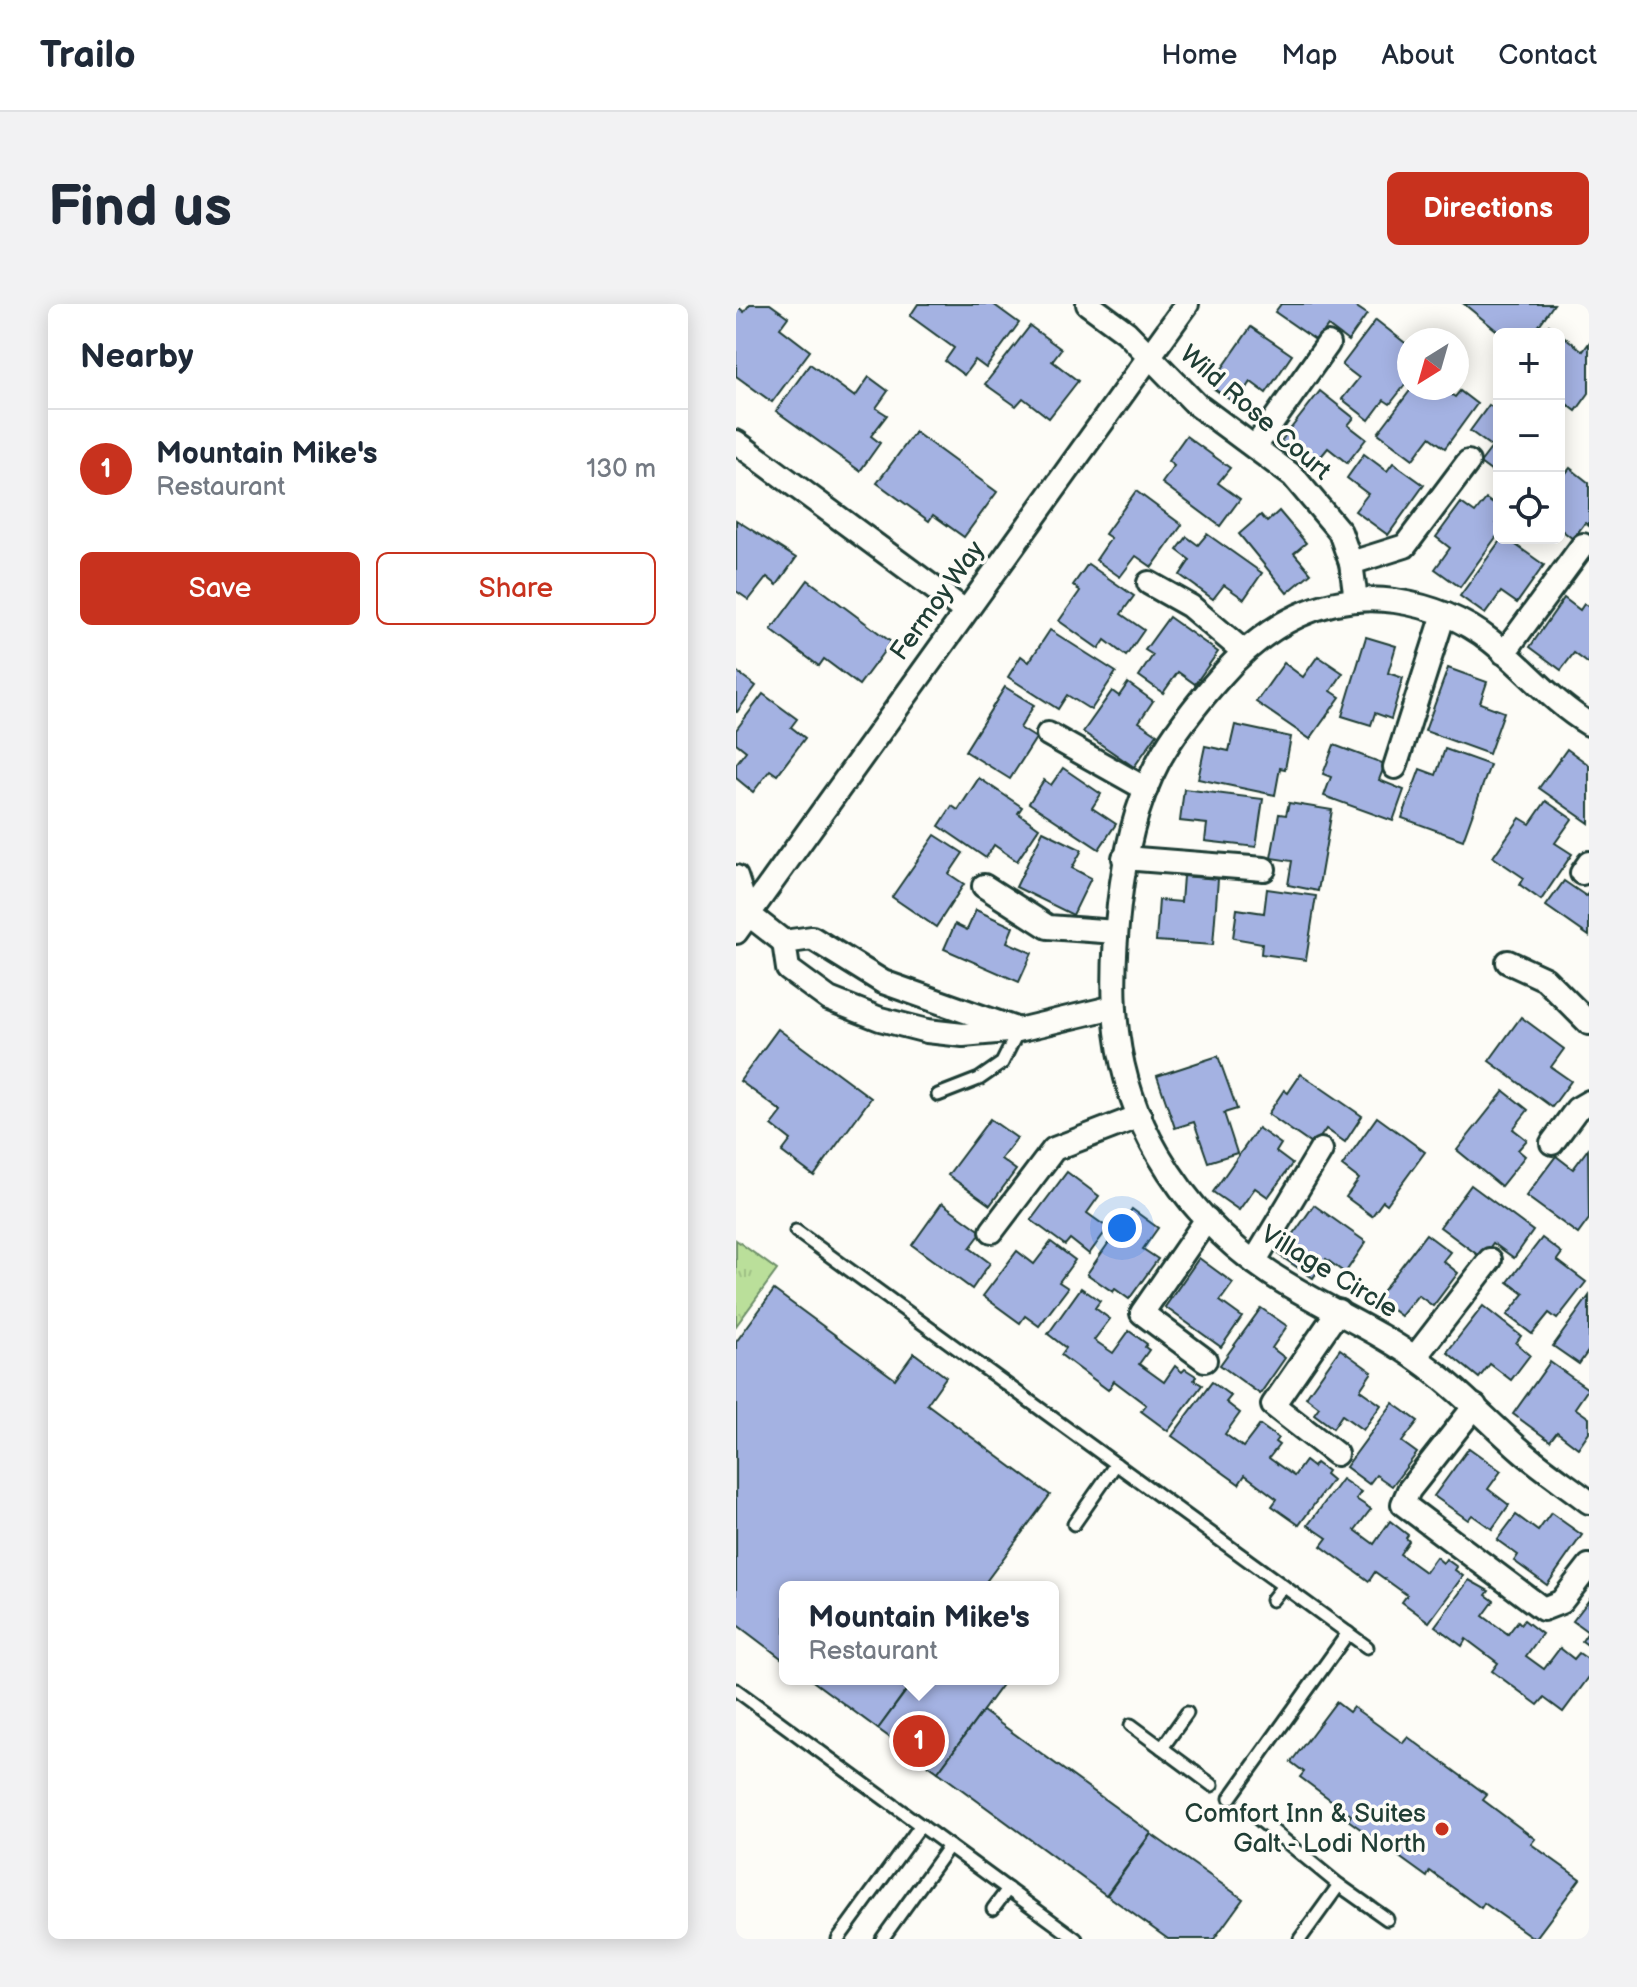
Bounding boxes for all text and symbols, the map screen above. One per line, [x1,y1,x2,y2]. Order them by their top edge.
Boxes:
text: Trailo [40,33,136,78]
text: Home [1161,39,1237,72]
text: Map [1281,39,1338,72]
text: About [1382,39,1454,72]
text: Contact [1498,39,1597,72]
button: Directions [1387,172,1589,245]
text: Find us [48,175,232,242]
north arrow [1397,328,1469,400]
map controls [1493,328,1565,544]
button: + [1493,328,1565,400]
text: Nearby [80,336,194,377]
street label: Wild Rose Court [1173,339,1337,487]
button: − [1493,400,1565,472]
text: Mountain Mike's [156,436,377,472]
text: 1 [101,454,111,485]
text: 130 m [586,454,656,485]
text: Restaurant [156,472,285,503]
button: locate [1493,472,1565,544]
street label: Fermoy Way [884,535,992,667]
button: Save [80,552,360,625]
button: Share [376,552,656,625]
your location [1102,1208,1142,1248]
street label: Village Circle [1255,1219,1403,1325]
popup [779,1581,1059,1685]
text: Mountain Mike's [808,1600,1030,1636]
text: Restaurant [808,1636,938,1667]
pin: 1 [893,1711,945,1771]
place label: Comfort Inn & Suites Galt - Lodi North [1185,1799,1426,1860]
marker: Comfort Inn & Suites Galt - Lodi North [1433,1820,1451,1838]

